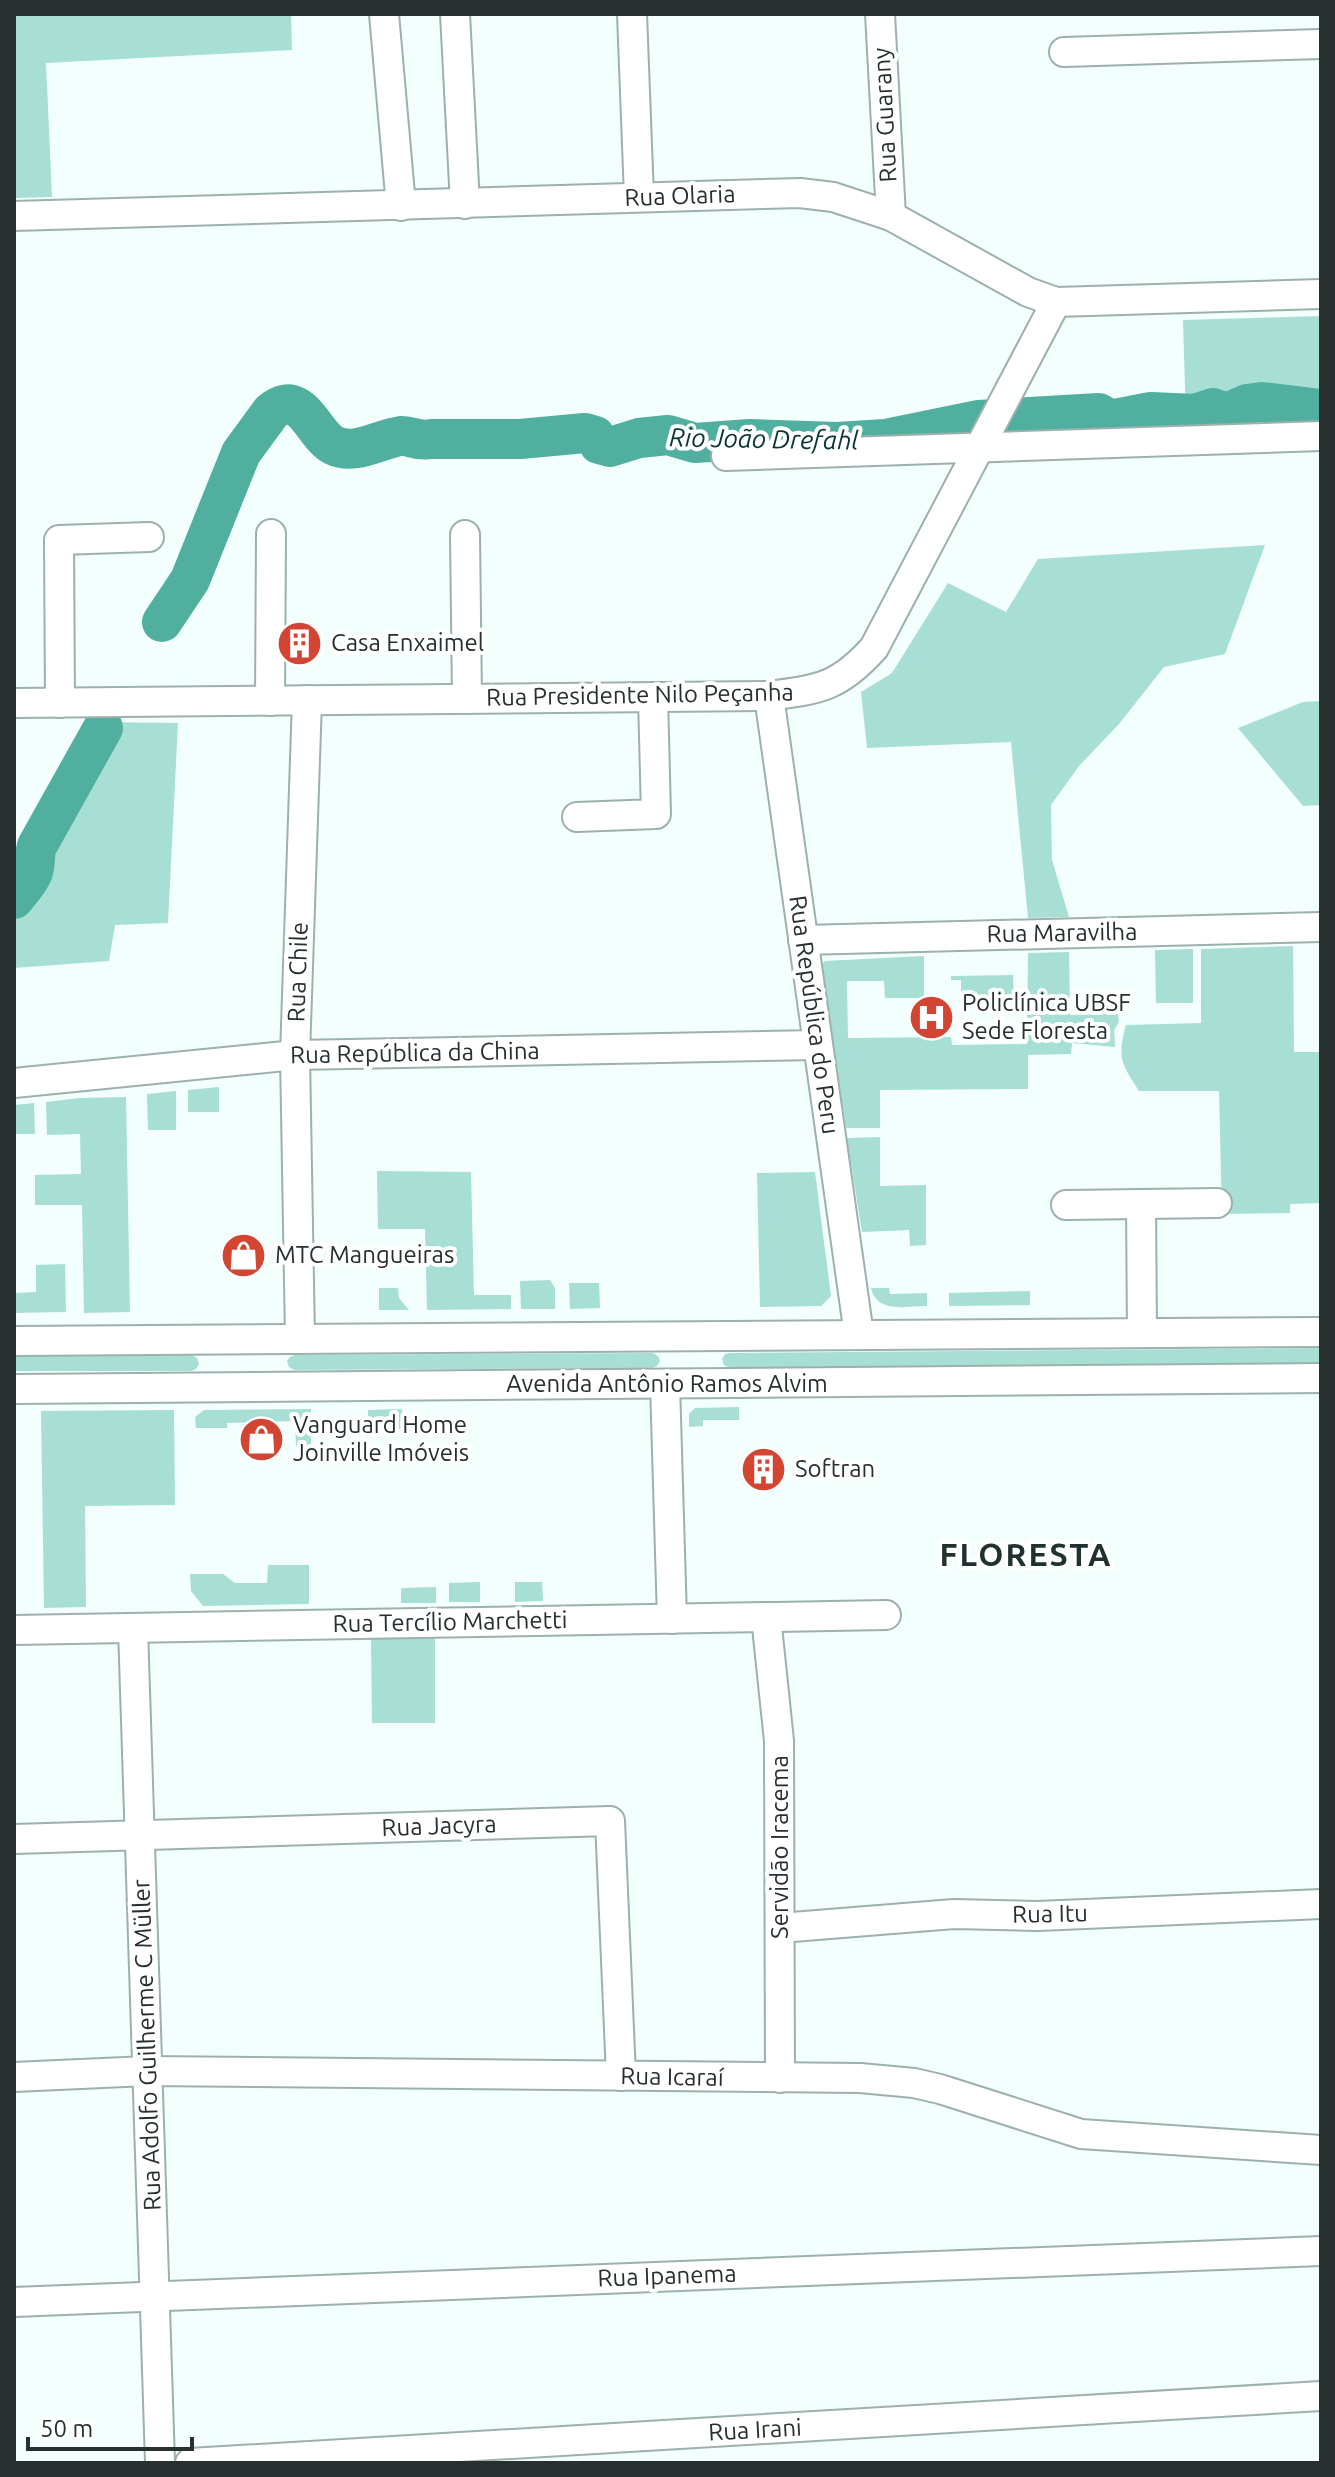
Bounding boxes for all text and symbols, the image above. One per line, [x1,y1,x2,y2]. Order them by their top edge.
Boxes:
street label: Rua Guarany [867,47,902,183]
street label: Rua Olaria [624,180,736,211]
water label: Rio João Drefahl [669,422,859,455]
building icon: Casa Enxaimel [276,619,324,667]
place label: Casa Enxaimel [331,629,484,656]
street label: Rua Presidente Nilo Peçanha [486,678,794,711]
street label: Rua República do Peru [784,894,845,1136]
street label: Rua Maravilha [986,918,1138,947]
street label: Rua Chile [282,921,313,1023]
place label: Policlínica UBSF Sede Floresta [962,989,1131,1044]
hospital icon: Policlínica UBSF Sede Floresta [907,993,955,1041]
street label: Rua República da China [290,1037,540,1068]
shop icon: MTC Mangueiras [220,1231,268,1279]
place label: MTC Mangueiras [275,1241,454,1268]
street label: Avenida Antônio Ramos Alvim [506,1370,828,1397]
place label: Vanguard Home Joinville Imóveis [293,1411,469,1466]
shop icon: Vanguard Home Joinville Imóveis [238,1415,286,1463]
building icon: Softran [740,1445,788,1493]
place label: Softran [795,1455,875,1482]
district label: FLORESTA [939,1536,1113,1572]
street label: Rua Tercílio Marchetti [332,1606,568,1637]
street label: Servidão Iracema [766,1755,793,1939]
street label: Rua Jacyra [381,1810,497,1841]
street label: Rua Adolfo Guilherme C Müller [127,1879,166,2211]
street label: Rua Itu [1012,1899,1088,1928]
street label: Rua Icaraí [620,2062,725,2091]
street label: Rua Ipanema [597,2260,737,2291]
scale bar [28,2401,192,2451]
street label: Rua Irani [708,2414,802,2445]
text: 50 m [40,2415,93,2442]

